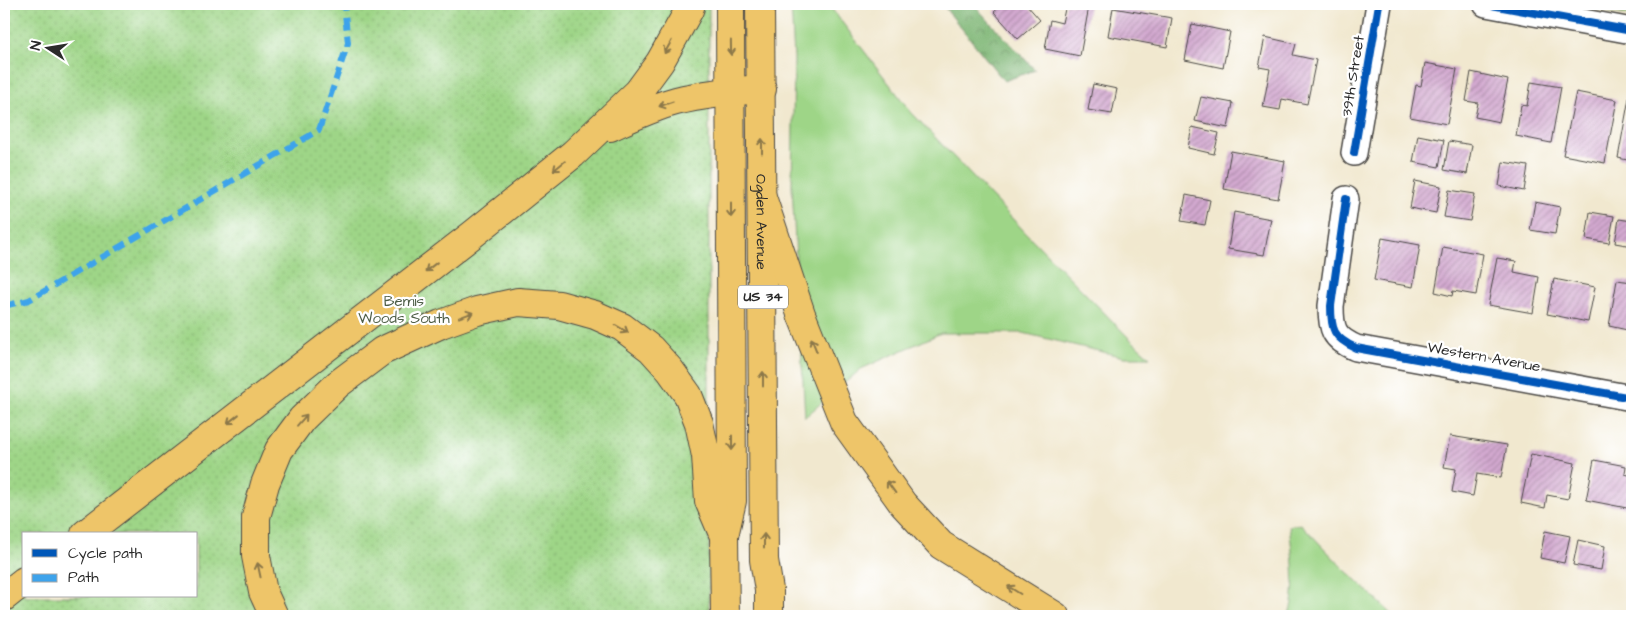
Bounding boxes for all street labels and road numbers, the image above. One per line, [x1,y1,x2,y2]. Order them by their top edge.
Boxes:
street label: 39th Street [1336,34,1370,118]
street label: Ogden Avenue [750,174,772,270]
road number: US 34 [738,286,788,308]
street label: Western Avenue [1426,337,1542,377]

